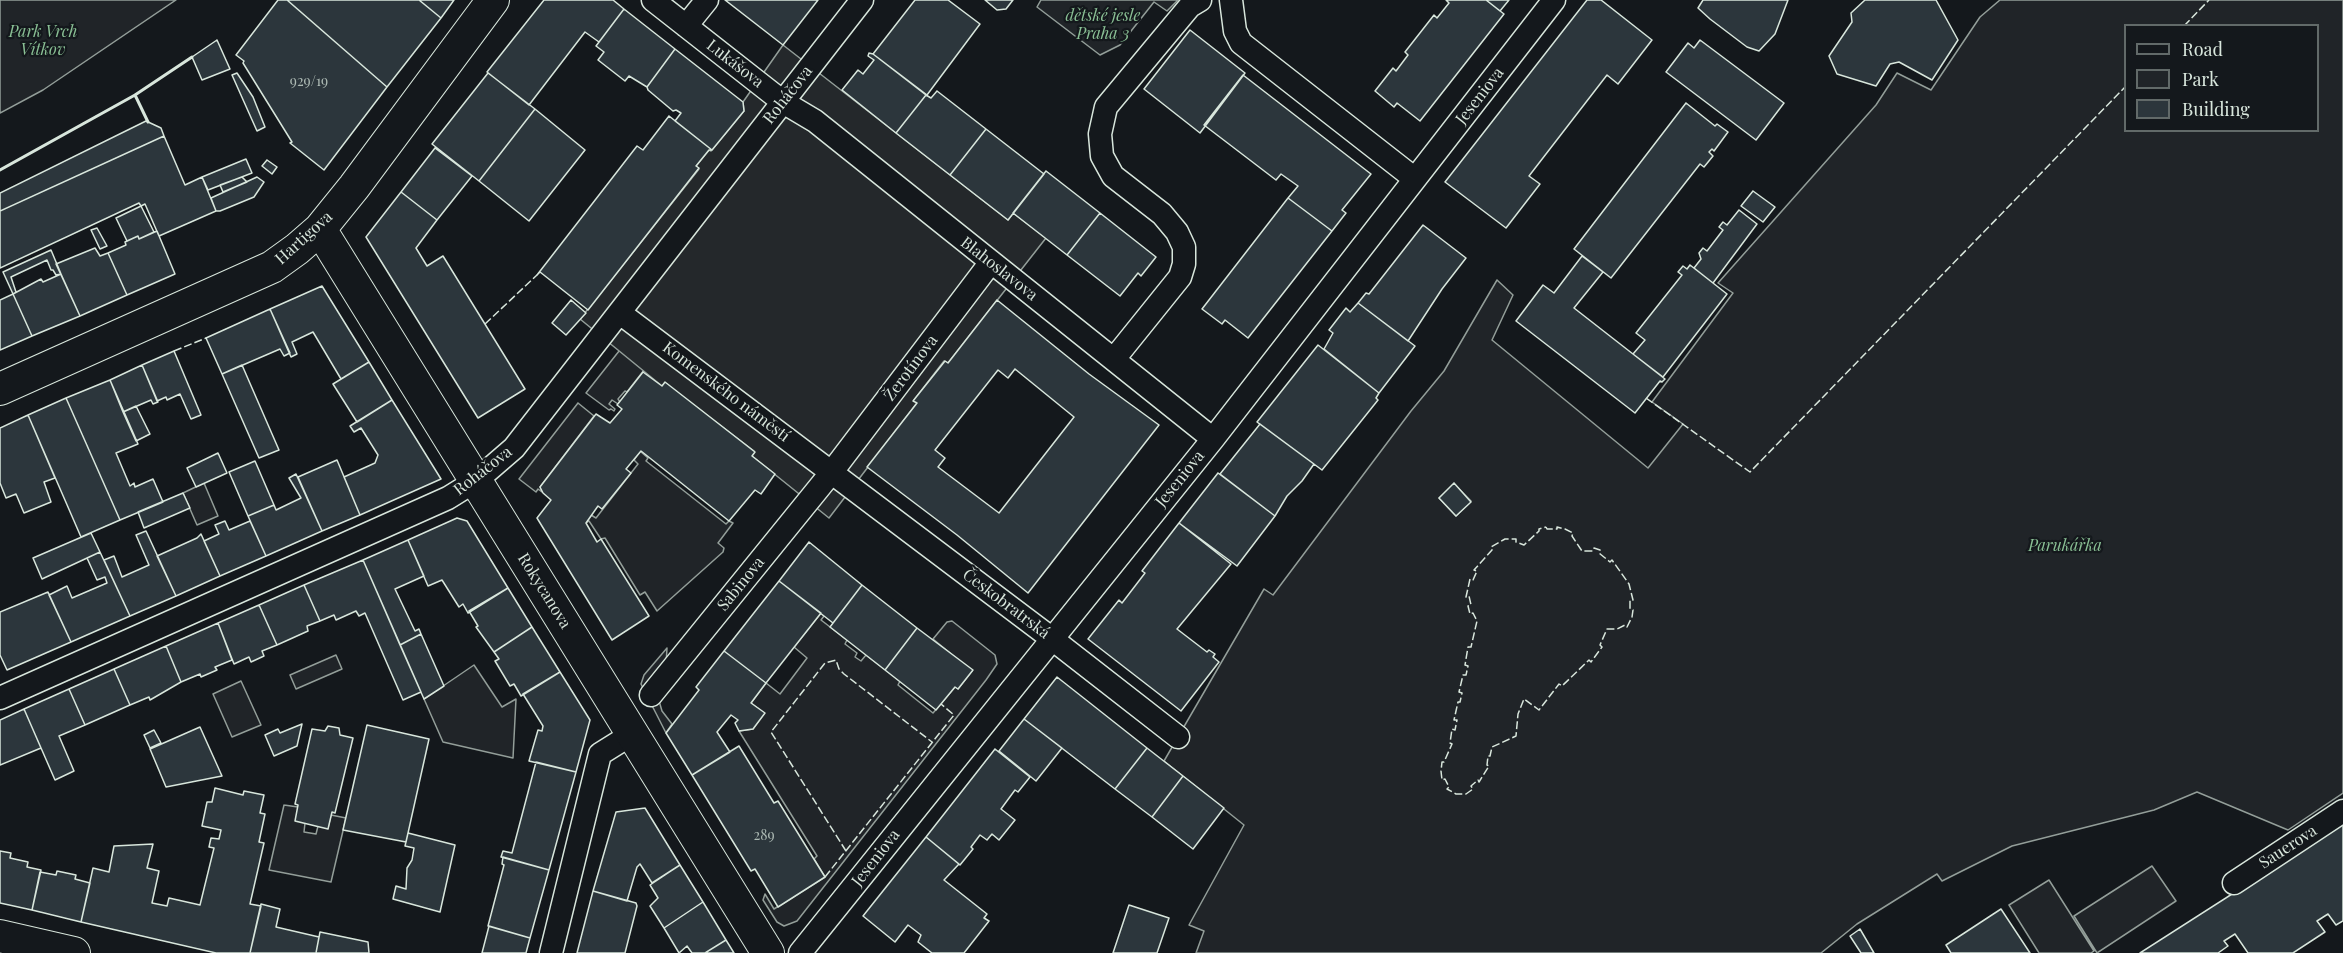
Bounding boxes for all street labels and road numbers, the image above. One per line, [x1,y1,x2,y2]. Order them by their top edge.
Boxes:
street label: Lukášova [703,36,767,92]
street label: Roháčova [759,62,817,128]
street label: Jeseniova [1452,64,1508,128]
street label: Hartigova [272,207,336,269]
street label: Blahoslavova [957,233,1041,305]
street label: Žerotínova [880,331,942,405]
street label: Komenského náměstí [659,338,793,446]
street label: Roháčova [450,442,516,500]
street label: Jeseniova [1151,447,1209,511]
street label: Rokycanova [513,550,575,632]
street label: Sabinova [713,553,769,615]
street label: Českobratrská [959,565,1053,643]
street label: Sauerova [2255,821,2321,873]
street label: Jeseniova [848,826,904,890]

